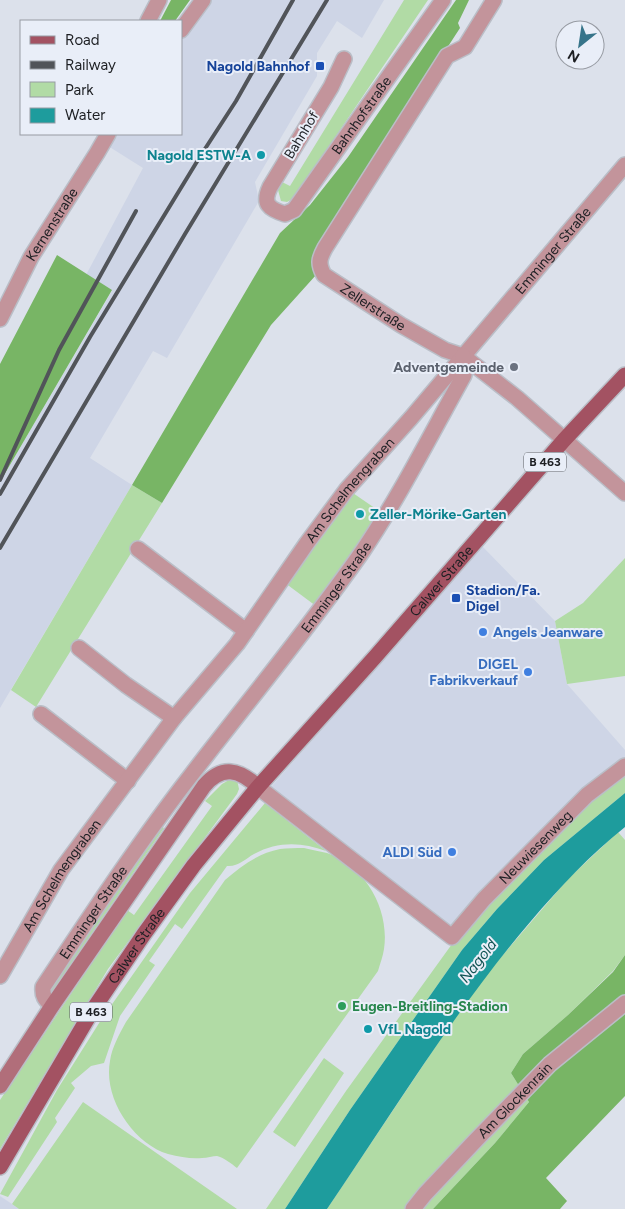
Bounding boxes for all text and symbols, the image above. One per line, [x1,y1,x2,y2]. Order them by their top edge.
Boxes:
legend [20,20,182,135]
north arrow [555,20,605,70]
text: Road [65,31,100,49]
text: N [565,46,583,66]
text: Railway [65,56,116,74]
place label: Nagold Bahnhof [206,58,310,75]
marker: Nagold Bahnhof [314,60,326,72]
street label: Bahnhofstraße [328,73,395,158]
text: Park [65,81,94,99]
text: Water [65,106,105,124]
street label: Bahnhof [281,108,323,162]
place label: Nagold ESTW-A [147,147,251,164]
marker: Nagold ESTW-A [255,149,267,161]
street label: Kernenstraße [23,185,82,264]
street label: Emminger Straße [512,204,595,298]
street label: Zellerstraße [337,280,409,335]
place label: Adventgemeinde [393,359,504,376]
marker: Adventgemeinde [508,361,520,373]
street label: Am Schelmengraben [302,434,398,546]
road number: B 463 [524,452,566,472]
place label: Zeller-Mörike-Garten [370,506,506,523]
marker: Zeller-Mörike-Garten [354,508,366,520]
street label: Emminger Straße [298,538,376,636]
street label: Calwer Straße [406,542,477,620]
place label: Stadion/Fa. Digel [466,582,540,615]
marker: Stadion/Fa. Digel [450,592,462,604]
place label: Angels Jeanware [493,624,603,641]
marker: Angels Jeanware [477,626,489,638]
place label: DIGEL Fabrikverkauf [429,656,518,689]
marker: DIGEL Fabrikverkauf [522,666,534,678]
street label: Neuwiesenweg [496,807,576,888]
street label: Am Schelmengraben [19,816,105,935]
place label: ALDI Süd [383,844,442,861]
marker: ALDI Süd [446,846,458,858]
street label: Emminger Straße [56,863,131,962]
street label: Calwer Straße [105,905,169,987]
water label: Nagold [455,936,501,986]
place label: Eugen-Breitling-Stadion [352,998,508,1015]
marker: Eugen-Breitling-Stadion [336,1000,348,1012]
road number: B 463 [70,1002,112,1022]
place label: VfL Nagold [378,1021,451,1038]
marker: VfL Nagold [362,1023,374,1035]
street label: Am Glockenrain [474,1059,556,1142]

